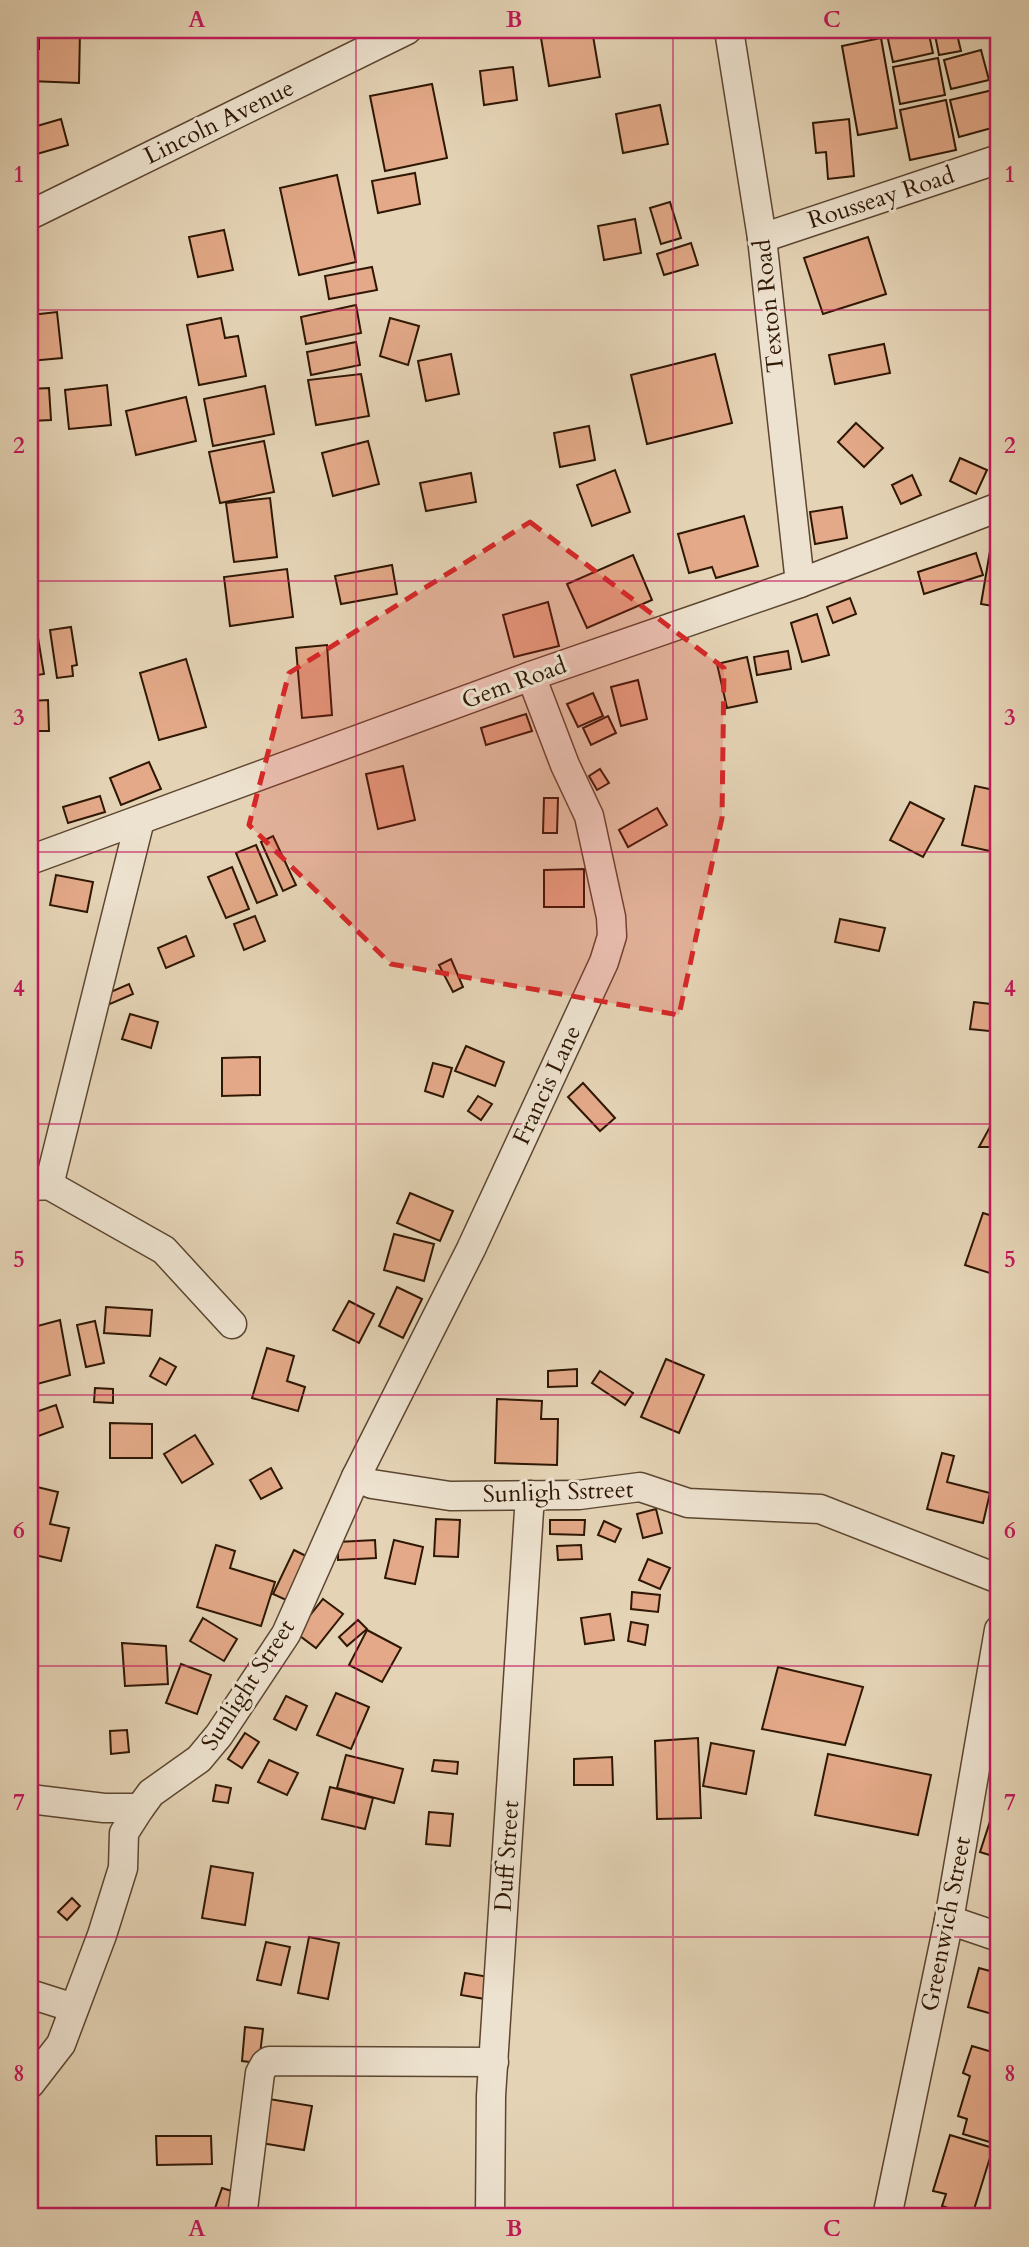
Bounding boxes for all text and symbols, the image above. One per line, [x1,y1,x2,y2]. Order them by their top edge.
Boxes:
text: A [188,4,206,35]
text: B [506,4,522,35]
text: C [823,4,841,35]
street label: Lincoln Avenue [139,71,299,173]
text: 1 [13,159,25,190]
street label: Rousseay Road [804,159,959,237]
text: 1 [1004,159,1016,190]
street label: Texton Road [746,238,792,374]
text: 2 [13,430,25,461]
text: 2 [1004,430,1016,461]
street label: Gem Road [457,649,571,717]
text: 3 [13,702,25,733]
text: 3 [1004,702,1016,733]
text: 4 [13,973,25,1004]
text: 4 [1004,973,1016,1004]
street label: Francis Lane [505,1020,589,1150]
text: 5 [13,1244,25,1275]
text: 5 [1004,1244,1016,1275]
street label: Sunligh Sstreet [482,1473,634,1511]
text: 6 [13,1515,25,1546]
text: 6 [1004,1515,1016,1546]
street label: Sunlight Street [193,1613,303,1757]
text: 7 [13,1787,25,1818]
text: 7 [1004,1787,1016,1818]
street label: Duff Street [487,1799,527,1913]
street label: Greenwich Street [913,1833,979,2014]
text: 8 [13,2058,25,2089]
text: 8 [1004,2058,1016,2089]
text: A [188,2213,206,2244]
text: B [506,2213,522,2244]
text: C [823,2213,841,2244]

